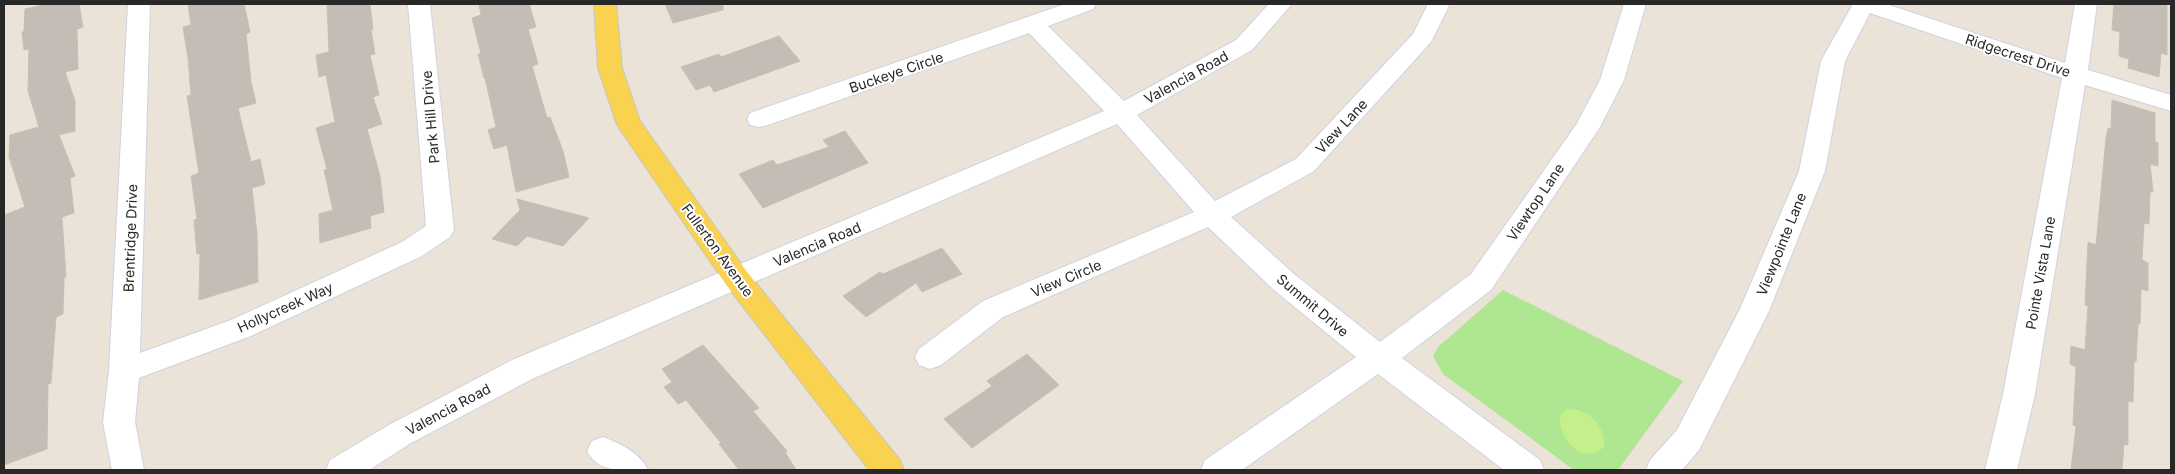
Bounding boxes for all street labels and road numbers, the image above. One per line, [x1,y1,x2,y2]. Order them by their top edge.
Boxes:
street label: Ridgecrest Drive [1963,30,2073,80]
street label: Valencia Road [1141,47,1231,107]
street label: Buckeye Circle [847,48,945,96]
street label: Park Hill Drive [417,70,443,164]
street label: View Lane [1311,95,1371,157]
street label: Viewtop Lane [1503,160,1567,244]
street label: Brentridge Drive [120,184,140,292]
street label: Viewpointe Lane [1753,190,1809,298]
street label: Fullerton Avenue [679,200,757,300]
street label: Pointe Vista Lane [2022,215,2058,331]
street label: Valencia Road [771,218,863,270]
street label: View Circle [1028,256,1104,300]
street label: Summit Drive [1274,270,1352,340]
street label: Hollycreek Way [235,278,336,336]
street label: Valencia Road [403,380,493,438]

